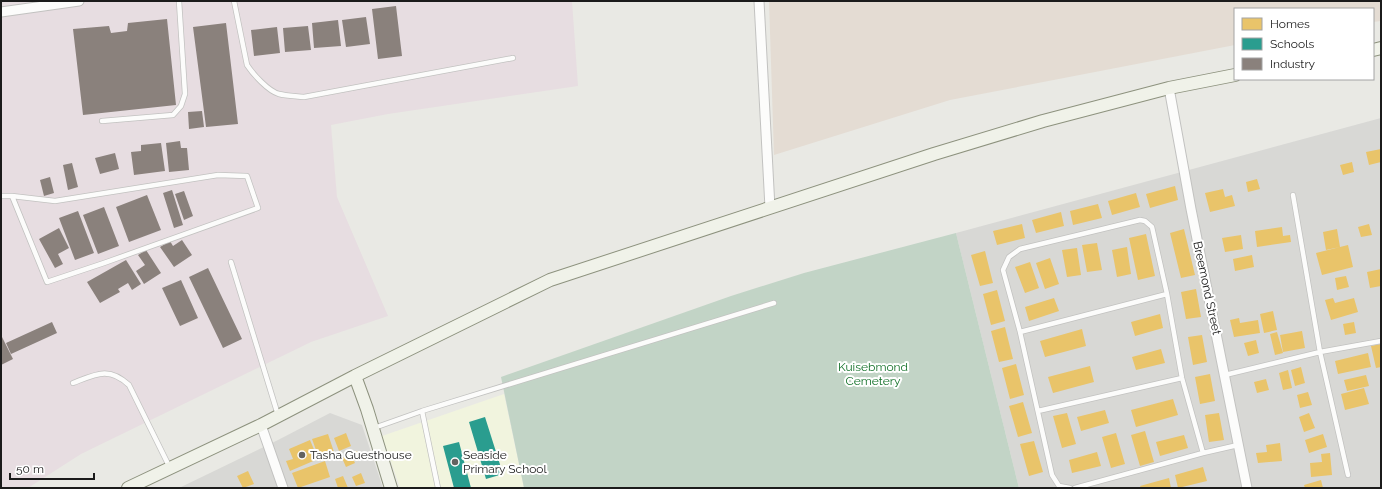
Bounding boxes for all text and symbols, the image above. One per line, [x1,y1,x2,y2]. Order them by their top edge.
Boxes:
legend [1234,8,1374,80]
text: Homes [1270,17,1310,31]
text: Schools [1270,37,1314,51]
text: Industry [1270,57,1316,71]
street label: Breemond Street [1190,240,1224,336]
park label: Kuisebmond Cemetery [838,360,908,388]
place label: Tasha Guesthouse [310,448,412,462]
place label: Seaside Primary School [463,448,547,476]
marker: Tasha Guesthouse [297,450,307,460]
scale bar [10,455,94,481]
marker: Seaside Primary School [450,457,460,467]
text: 50 m [16,462,44,476]

